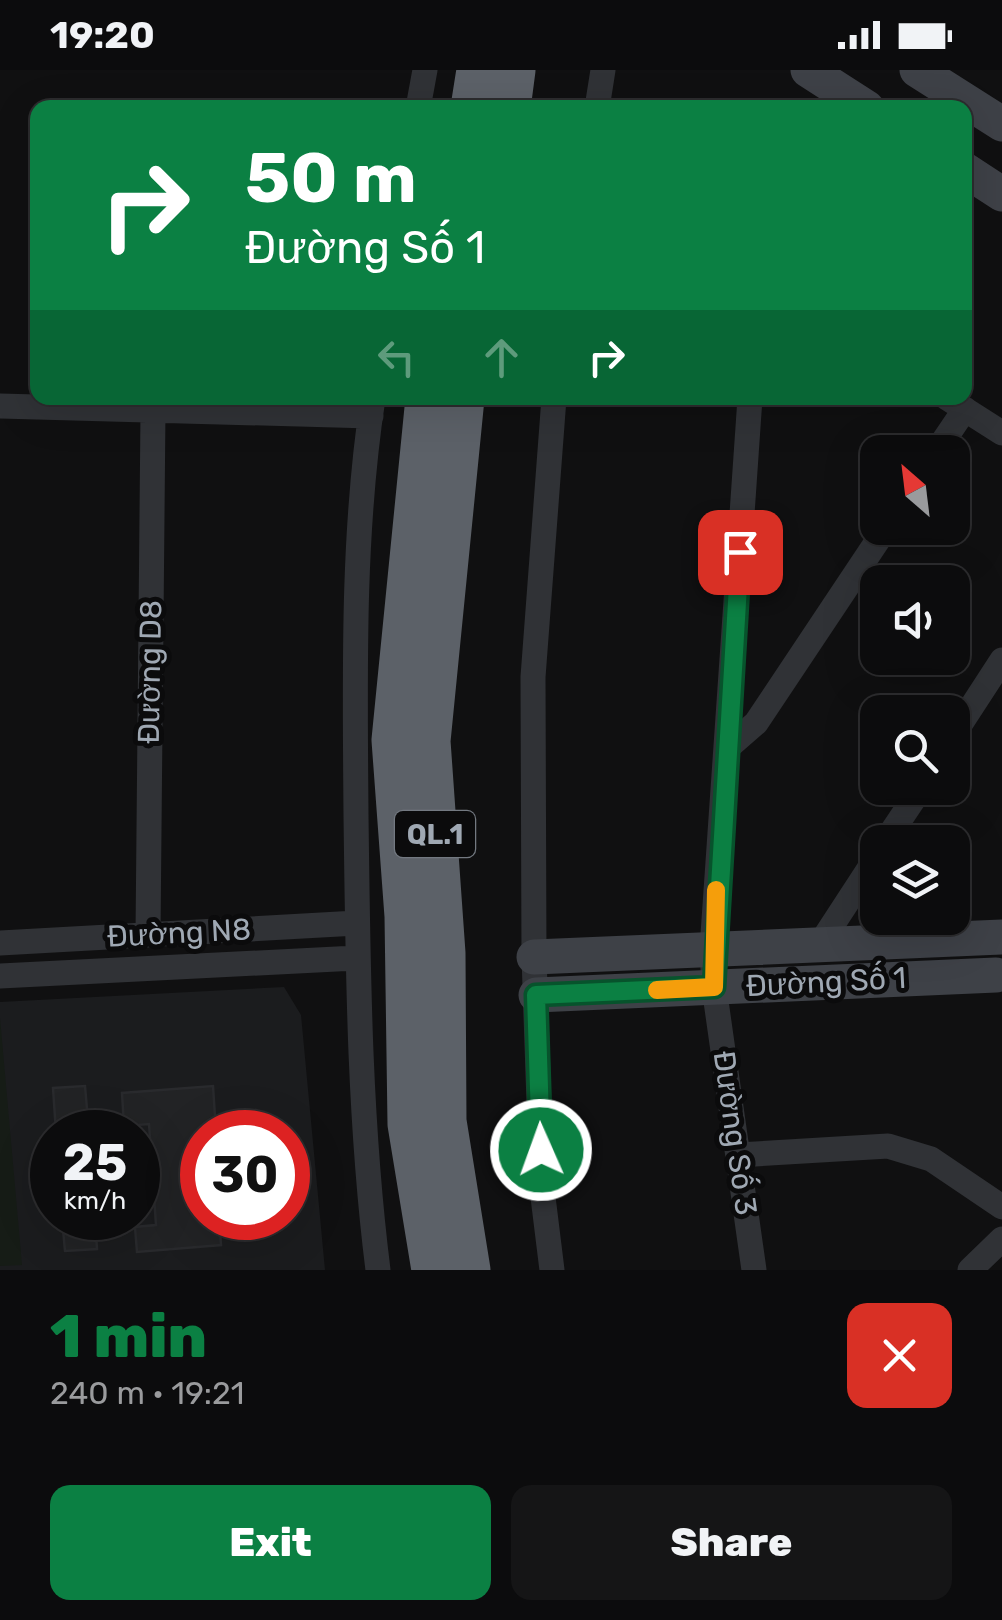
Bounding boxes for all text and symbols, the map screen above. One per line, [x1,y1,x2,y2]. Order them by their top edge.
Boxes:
text: 19:20 [50,12,155,58]
text: 50 m [245,137,417,220]
icon: right [80,140,210,270]
text: Đường Số 1 [245,221,485,274]
icon: left [369,330,424,385]
icon: ahead [474,330,529,385]
icon: right [579,330,634,385]
north arrow [860,435,970,545]
map controls [860,435,970,935]
pin [698,510,783,595]
icon: arrive [713,525,768,580]
button: sound [860,565,970,675]
street label: Đường D8 [131,600,169,744]
button: search [860,695,970,805]
road number: QL.1 [395,811,475,857]
button: layers [860,825,970,935]
street label: Đường N8 [106,911,252,955]
street label: Đường Số 1 [745,959,907,1004]
street label: Đường Số 3 [706,1049,765,1217]
position arrow [489,1098,593,1202]
speed limit sign: 30 [180,1110,310,1240]
text: 25 [63,1133,127,1193]
text: km/h [64,1186,126,1215]
text: 1 min [50,1301,207,1372]
button: close [847,1303,952,1408]
text: 240 m · 19:21 [50,1374,245,1412]
button: Exit [50,1485,491,1600]
button: Share [511,1485,952,1600]

